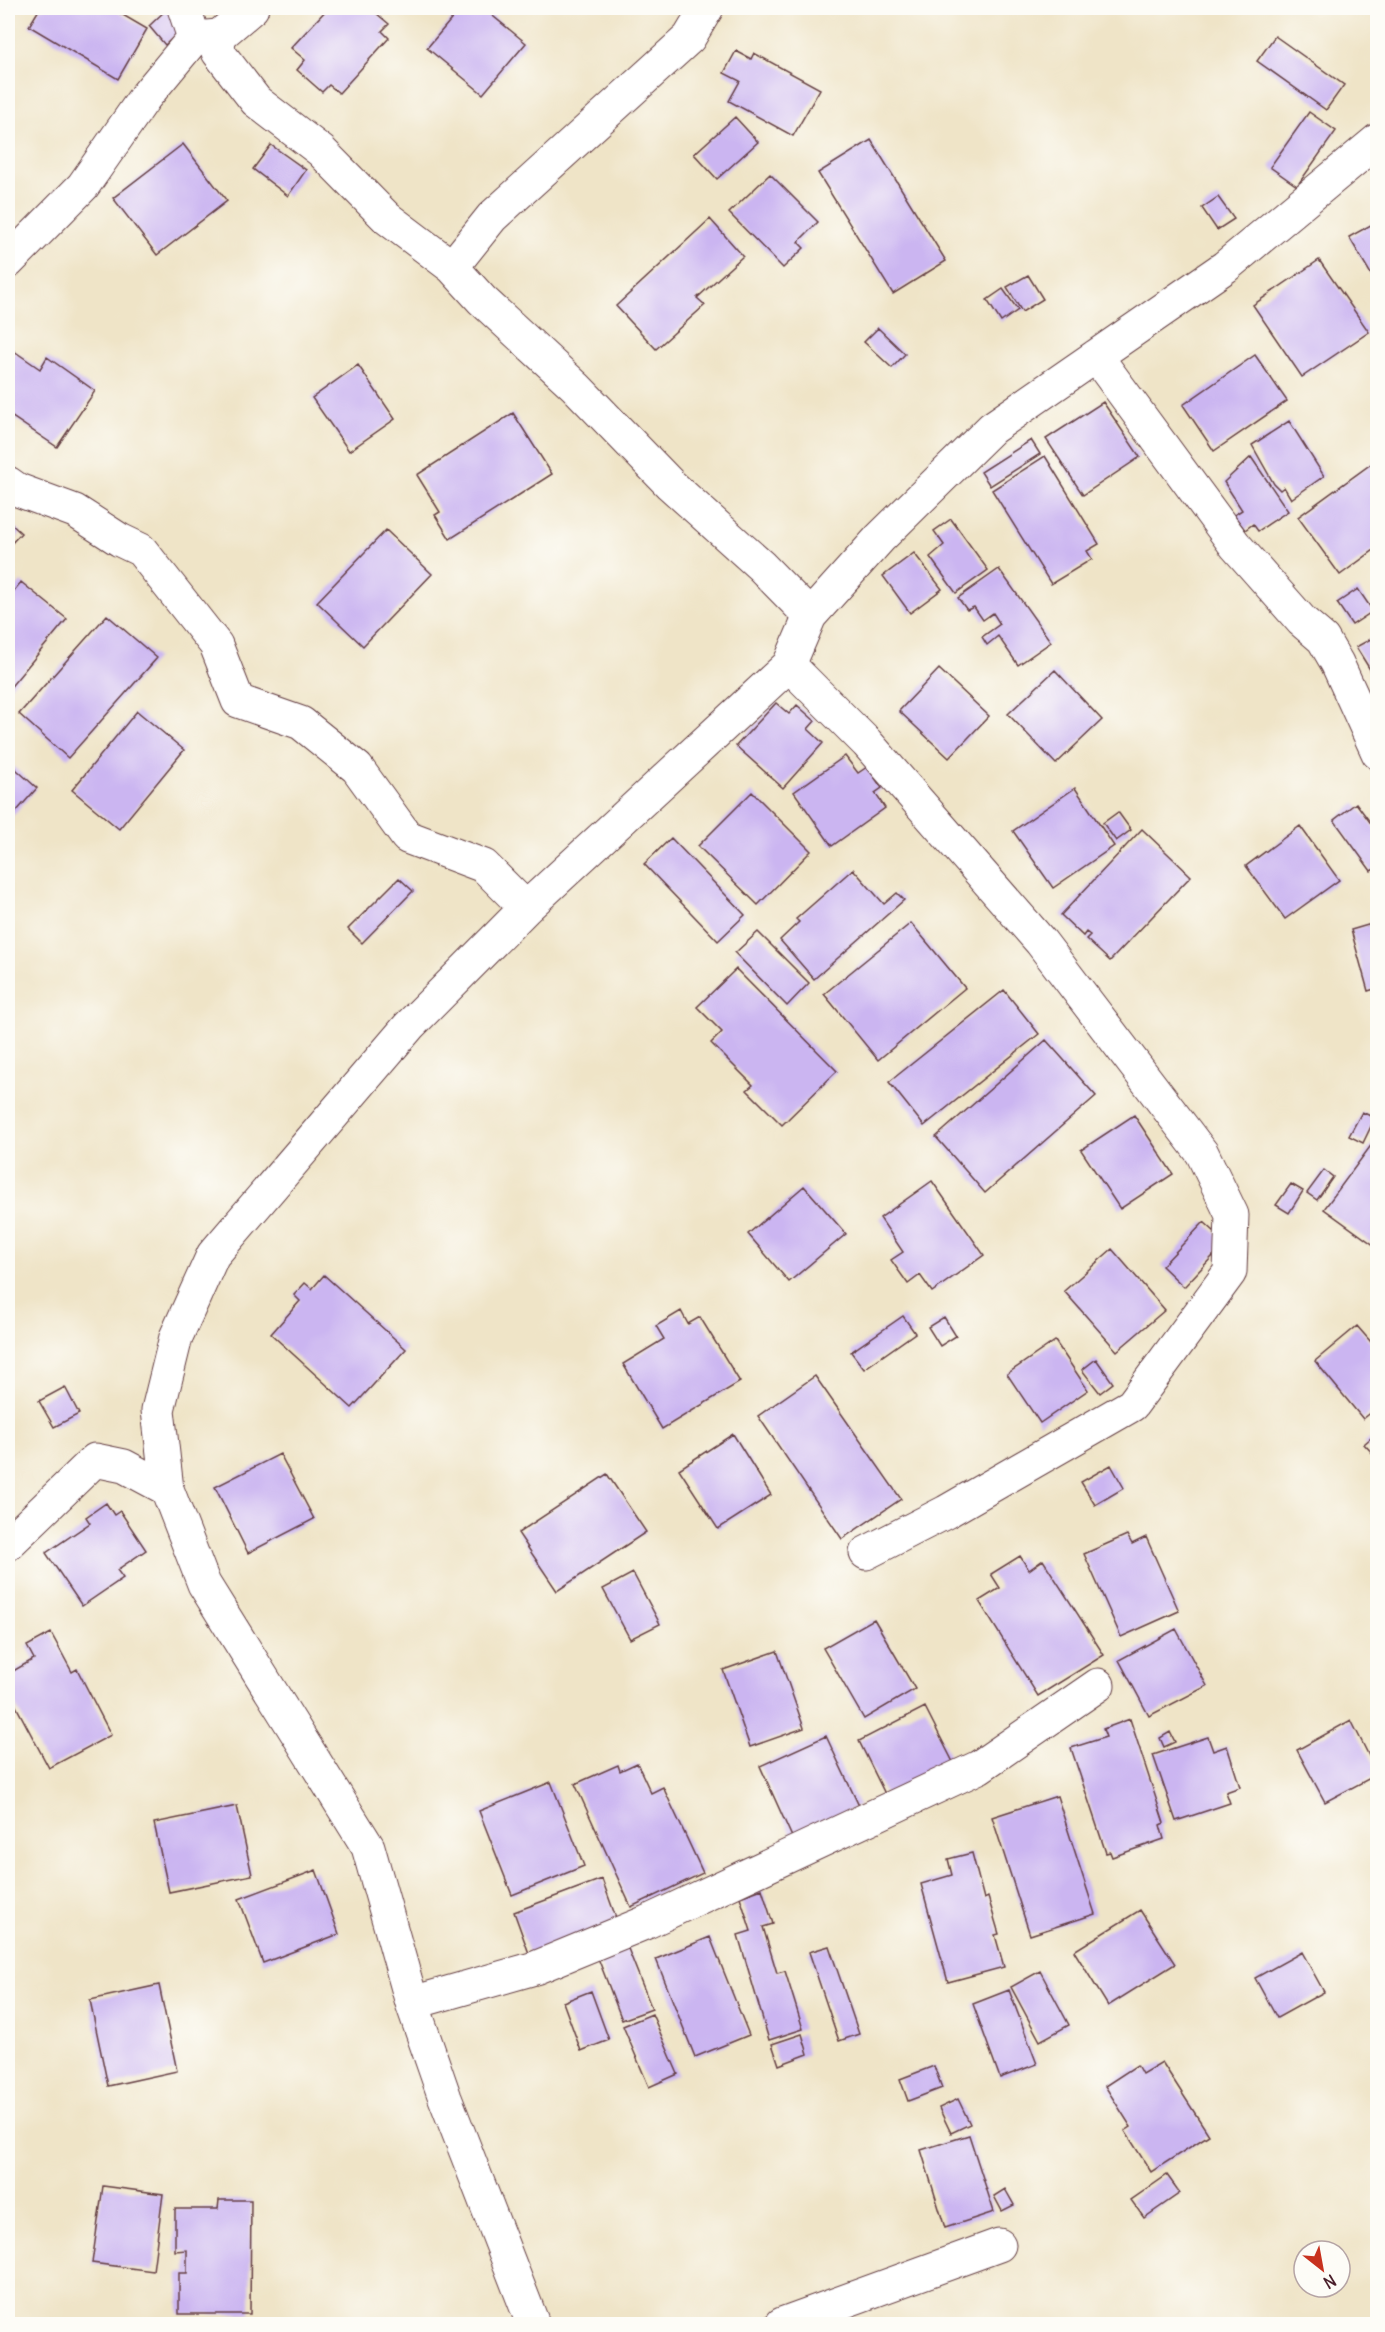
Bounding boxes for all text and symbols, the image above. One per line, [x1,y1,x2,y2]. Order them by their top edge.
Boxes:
north arrow [1292,2239,1352,2299]
text: N [1320,2270,1340,2293]

